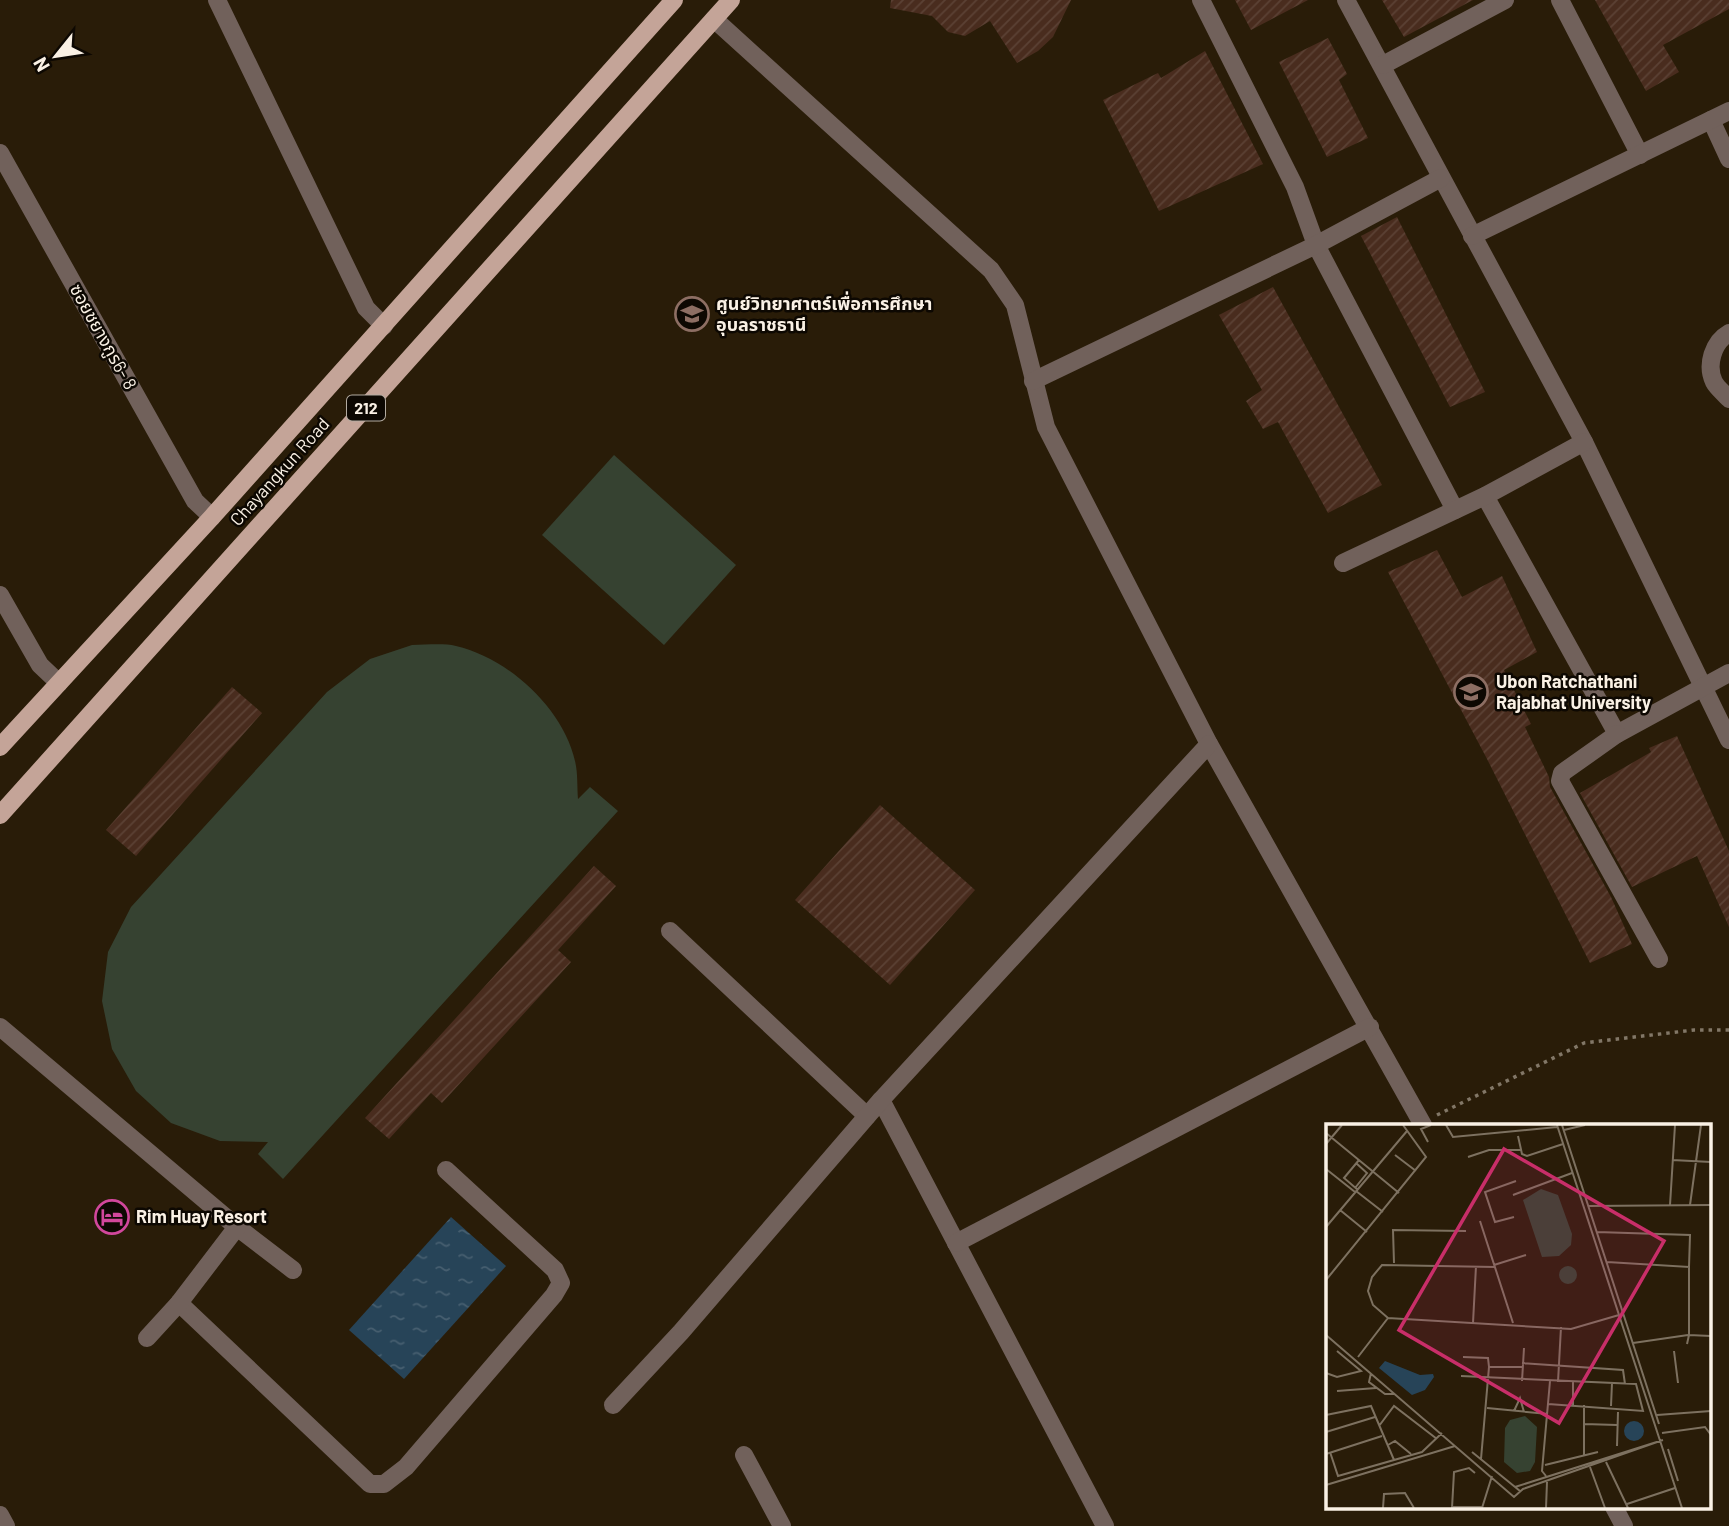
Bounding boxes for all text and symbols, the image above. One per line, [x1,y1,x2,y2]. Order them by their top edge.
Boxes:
north arrow [21,21,91,91]
text: N [28,54,54,76]
street label: ซอยชยางกูร6- 8 [64,280,142,394]
place label: ศูนย์วิทยาศาตร์เพื่อการศึกษา อุบลราชธานี [716,291,932,336]
school or university icon: ศูนย์วิทยาศาตร์เพื่อการศึกษา อุบลราชธานี [673,295,711,333]
road number: 212 [347,396,385,420]
street label: Chayangkun Road [225,413,334,530]
place label: Ubon Ratchathani Rajabhat University [1496,670,1651,713]
school or university icon: Ubon Ratchathani Rajabhat University [1452,673,1490,711]
inset map [1326,1124,1712,1508]
hotel icon: Rim Huay Resort [93,1198,131,1236]
place label: Rim Huay Resort [136,1205,267,1227]

